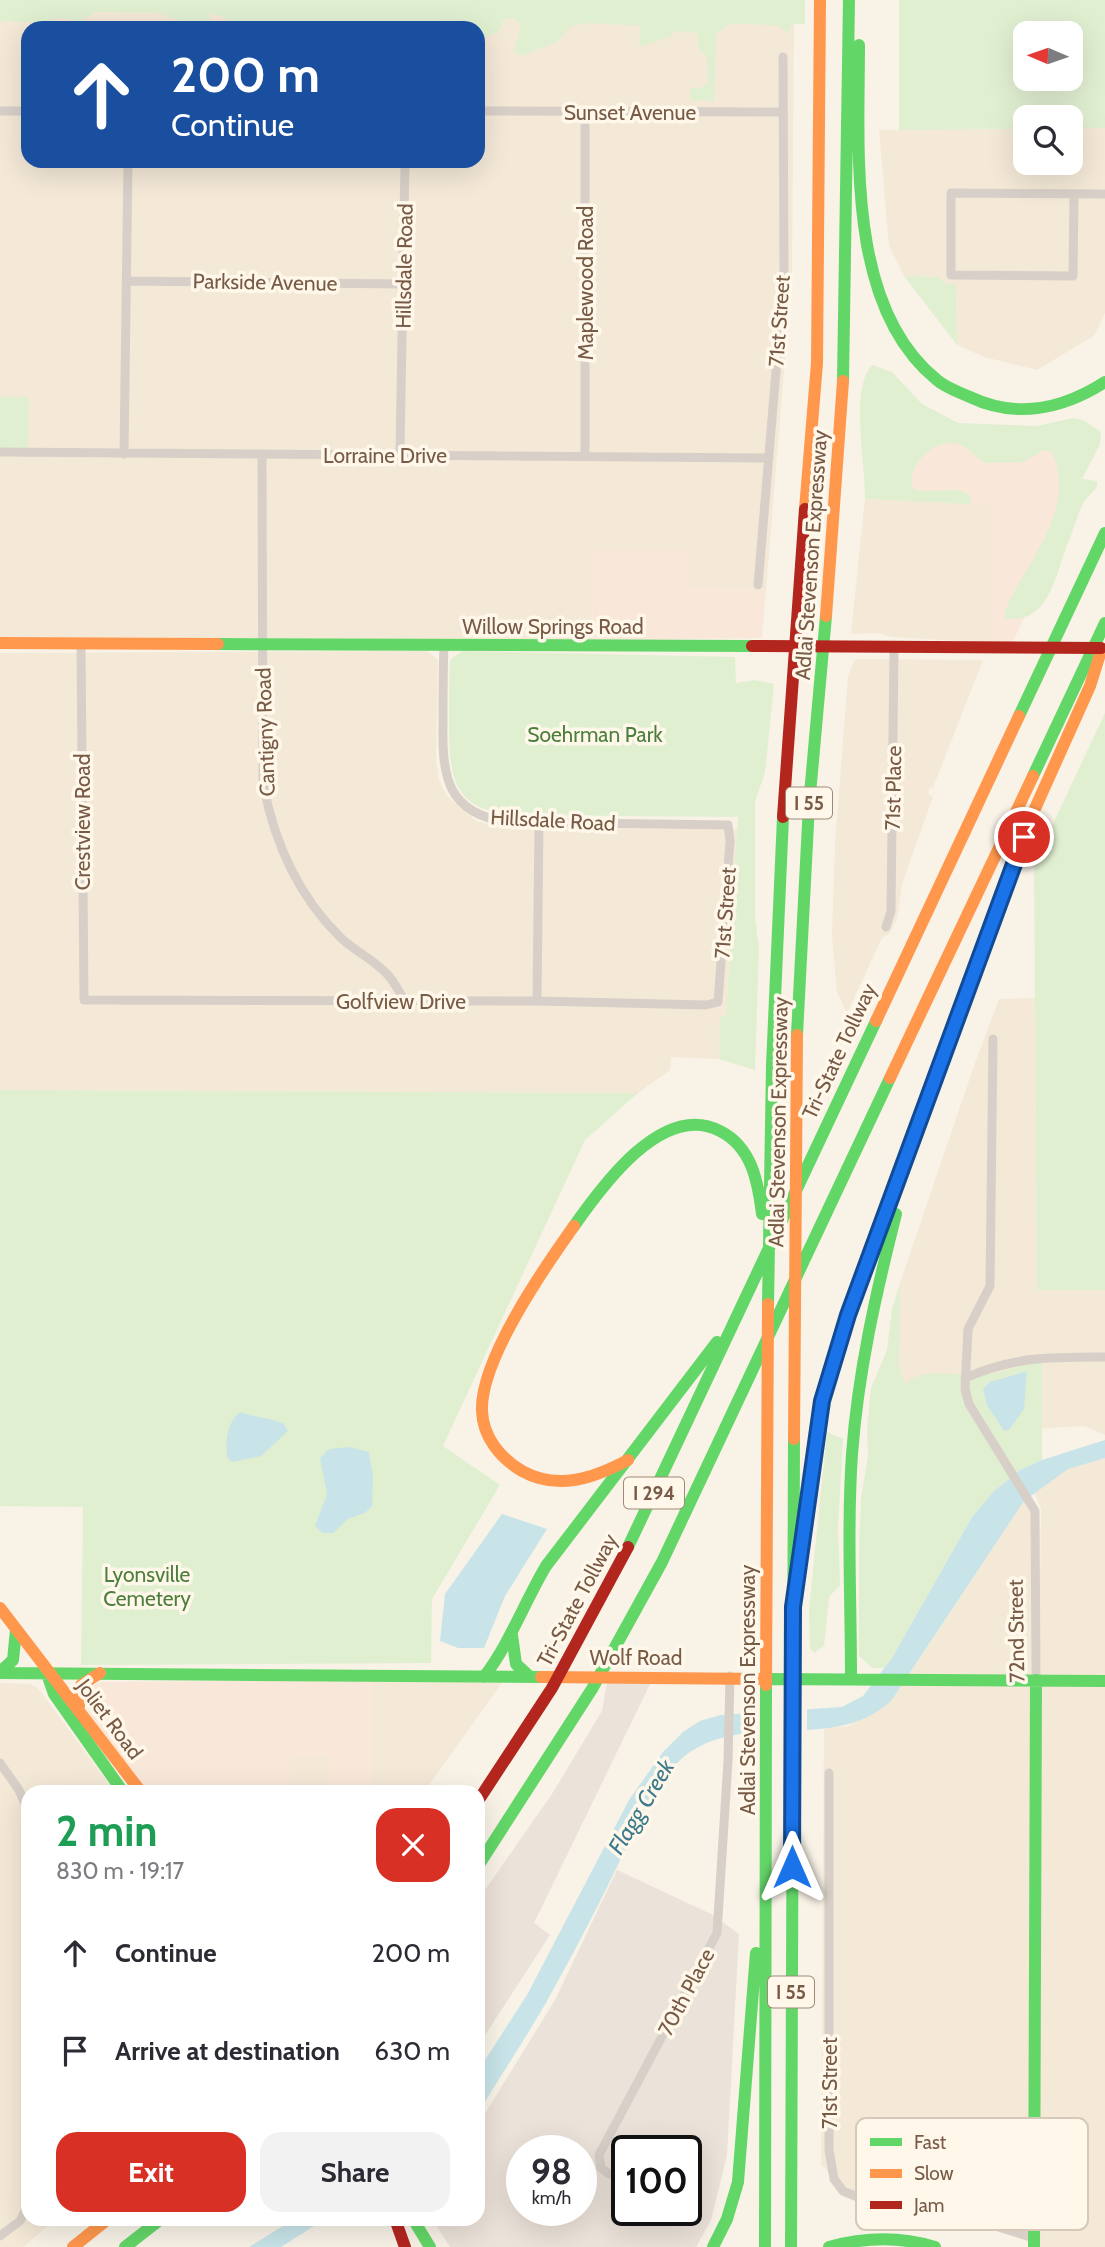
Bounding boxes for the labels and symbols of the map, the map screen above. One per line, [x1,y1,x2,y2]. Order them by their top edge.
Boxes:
north arrow [1013,21,1083,91]
street label: Sunset Avenue [564,100,697,125]
street label: Hillsdale Road [390,203,418,329]
street label: Maplewood Road [573,206,598,360]
street label: Parkside Avenue [192,268,338,296]
street label: 71st Street [763,274,795,368]
street label: Adlai Stevenson Expressway [790,429,832,681]
street label: Lorraine Drive [323,443,447,468]
street label: Willow Springs Road [462,614,644,639]
street label: Cantigny Road [250,667,280,797]
park label: Soehrman Park [527,722,663,747]
street label: 71st Place [880,745,906,831]
street label: Crestview Road [70,754,95,890]
road number: I 55 [786,788,832,818]
street label: Hillsdale Road [490,804,616,836]
pin [994,807,1054,867]
street label: 71st Street [709,866,741,960]
street label: Tri-State Tollway [797,979,881,1123]
street label: Golfview Drive [336,989,466,1014]
street label: Adlai Stevenson Expressway [763,996,793,1248]
road number: I 294 [624,1478,684,1508]
street label: Tri-State Tollway [532,1529,623,1671]
park label: Lyonsville Cemetery [103,1562,191,1611]
street label: Adlai Stevenson Expressway [735,1564,760,1815]
street label: 72nd Street [1003,1579,1029,1683]
street label: Wolf Road [590,1645,682,1670]
street label: Joliet Road [71,1673,148,1764]
water label: Flagg Creek [602,1754,681,1859]
position arrow [755,1830,829,1904]
street label: 70th Place [653,1944,720,2040]
road number: I 55 [768,1976,814,2008]
street label: 71st Street [817,2037,842,2129]
legend [856,2118,1088,2230]
text: Fast [914,2131,947,2154]
speed limit sign: 100 [611,2135,702,2226]
text: Slow [914,2162,954,2185]
text: Jam [913,2194,944,2217]

